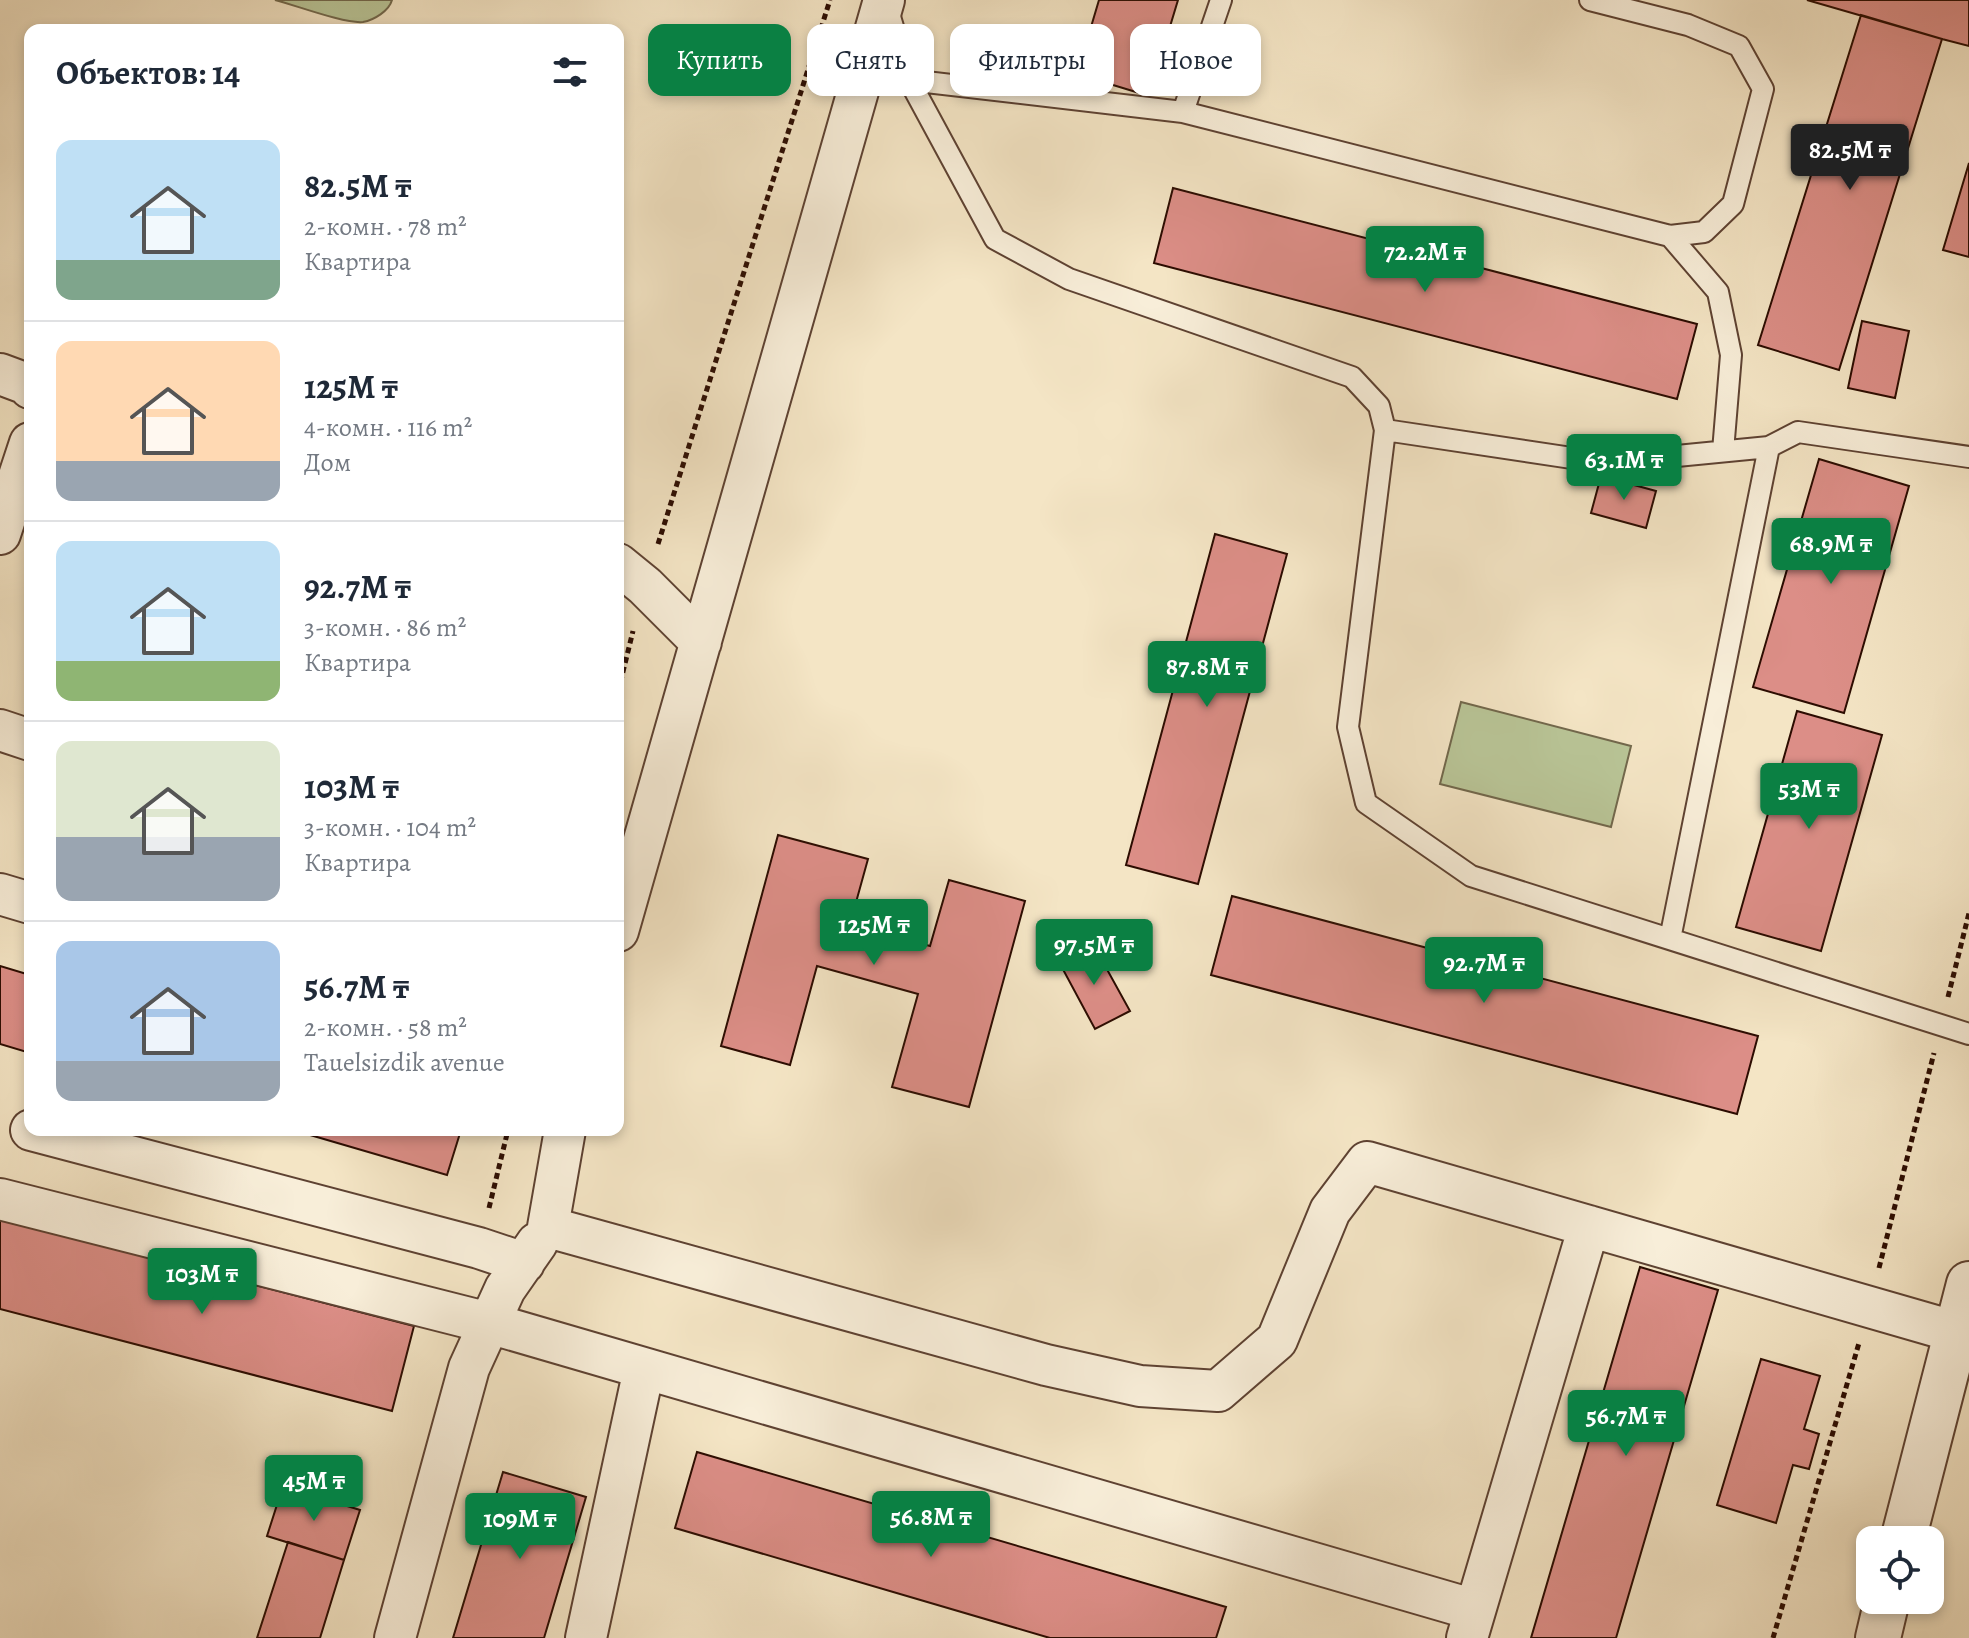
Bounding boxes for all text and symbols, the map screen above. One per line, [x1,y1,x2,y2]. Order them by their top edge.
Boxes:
chip: Купить [648,24,791,96]
chip: Снять [807,24,934,96]
chip: Фильтры [950,24,1114,96]
chip: Новое [1130,24,1261,96]
text: Объектов: 14 [56,49,240,96]
icon: filters [548,50,592,94]
pin: 82.5M ₸ [1776,124,1924,192]
text: 82.5M ₸ [1809,132,1891,167]
text: 82.5M ₸ [304,162,412,209]
icon: home [120,172,216,268]
text: 2-комн. · 78 m² [304,209,467,244]
pin: 72.2M ₸ [1351,226,1499,294]
text: 72.2M ₸ [1384,234,1466,269]
text: Квартира [304,244,411,279]
text: 125M ₸ [304,363,398,410]
icon: home [120,373,216,469]
text: 4-комн. · 116 m² [304,410,472,445]
pin: 63.1M ₸ [1550,434,1698,502]
text: 63.1M ₸ [1585,442,1663,477]
text: Дом [304,445,351,480]
pin: 68.9M ₸ [1757,518,1905,586]
text: 68.9M ₸ [1790,526,1872,561]
text: 92.7M ₸ [304,563,411,610]
icon: home [120,573,216,669]
text: 3-комн. · 86 m² [304,610,466,645]
pin: 87.8M ₸ [1133,641,1281,709]
text: Квартира [304,645,411,680]
text: 87.8M ₸ [1166,649,1248,684]
text: 103M ₸ [304,763,399,810]
pin: 53M ₸ [1753,763,1865,831]
text: 53M ₸ [1778,771,1840,806]
icon: home [120,773,216,869]
text: 3-комн. · 104 m² [304,810,476,845]
text: Квартира [304,845,411,880]
pin: 125M ₸ [809,899,939,967]
text: 125M ₸ [838,907,910,942]
pin: 97.5M ₸ [1020,919,1168,987]
text: 97.5M ₸ [1054,927,1134,962]
pin: 92.7M ₸ [1410,937,1558,1005]
text: 92.7M ₸ [1443,945,1525,980]
text: 56.7M ₸ [304,963,409,1010]
icon: home [120,973,216,1069]
text: 2-комн. · 58 m² [304,1010,467,1045]
text: Tauelsizdik avenue [304,1045,505,1080]
pin: 103M ₸ [137,1248,267,1316]
text: 103M ₸ [166,1256,238,1291]
pin: 56.7M ₸ [1552,1390,1700,1458]
text: 56.7M ₸ [1586,1398,1666,1433]
pin: 45M ₸ [258,1455,370,1523]
text: 45M ₸ [283,1463,345,1498]
pin: 56.8M ₸ [857,1491,1005,1559]
pin: 109M ₸ [455,1493,585,1561]
text: 56.8M ₸ [890,1499,972,1534]
text: 109M ₸ [483,1501,557,1536]
map controls [1856,1526,1944,1614]
button: locate [1856,1526,1944,1614]

